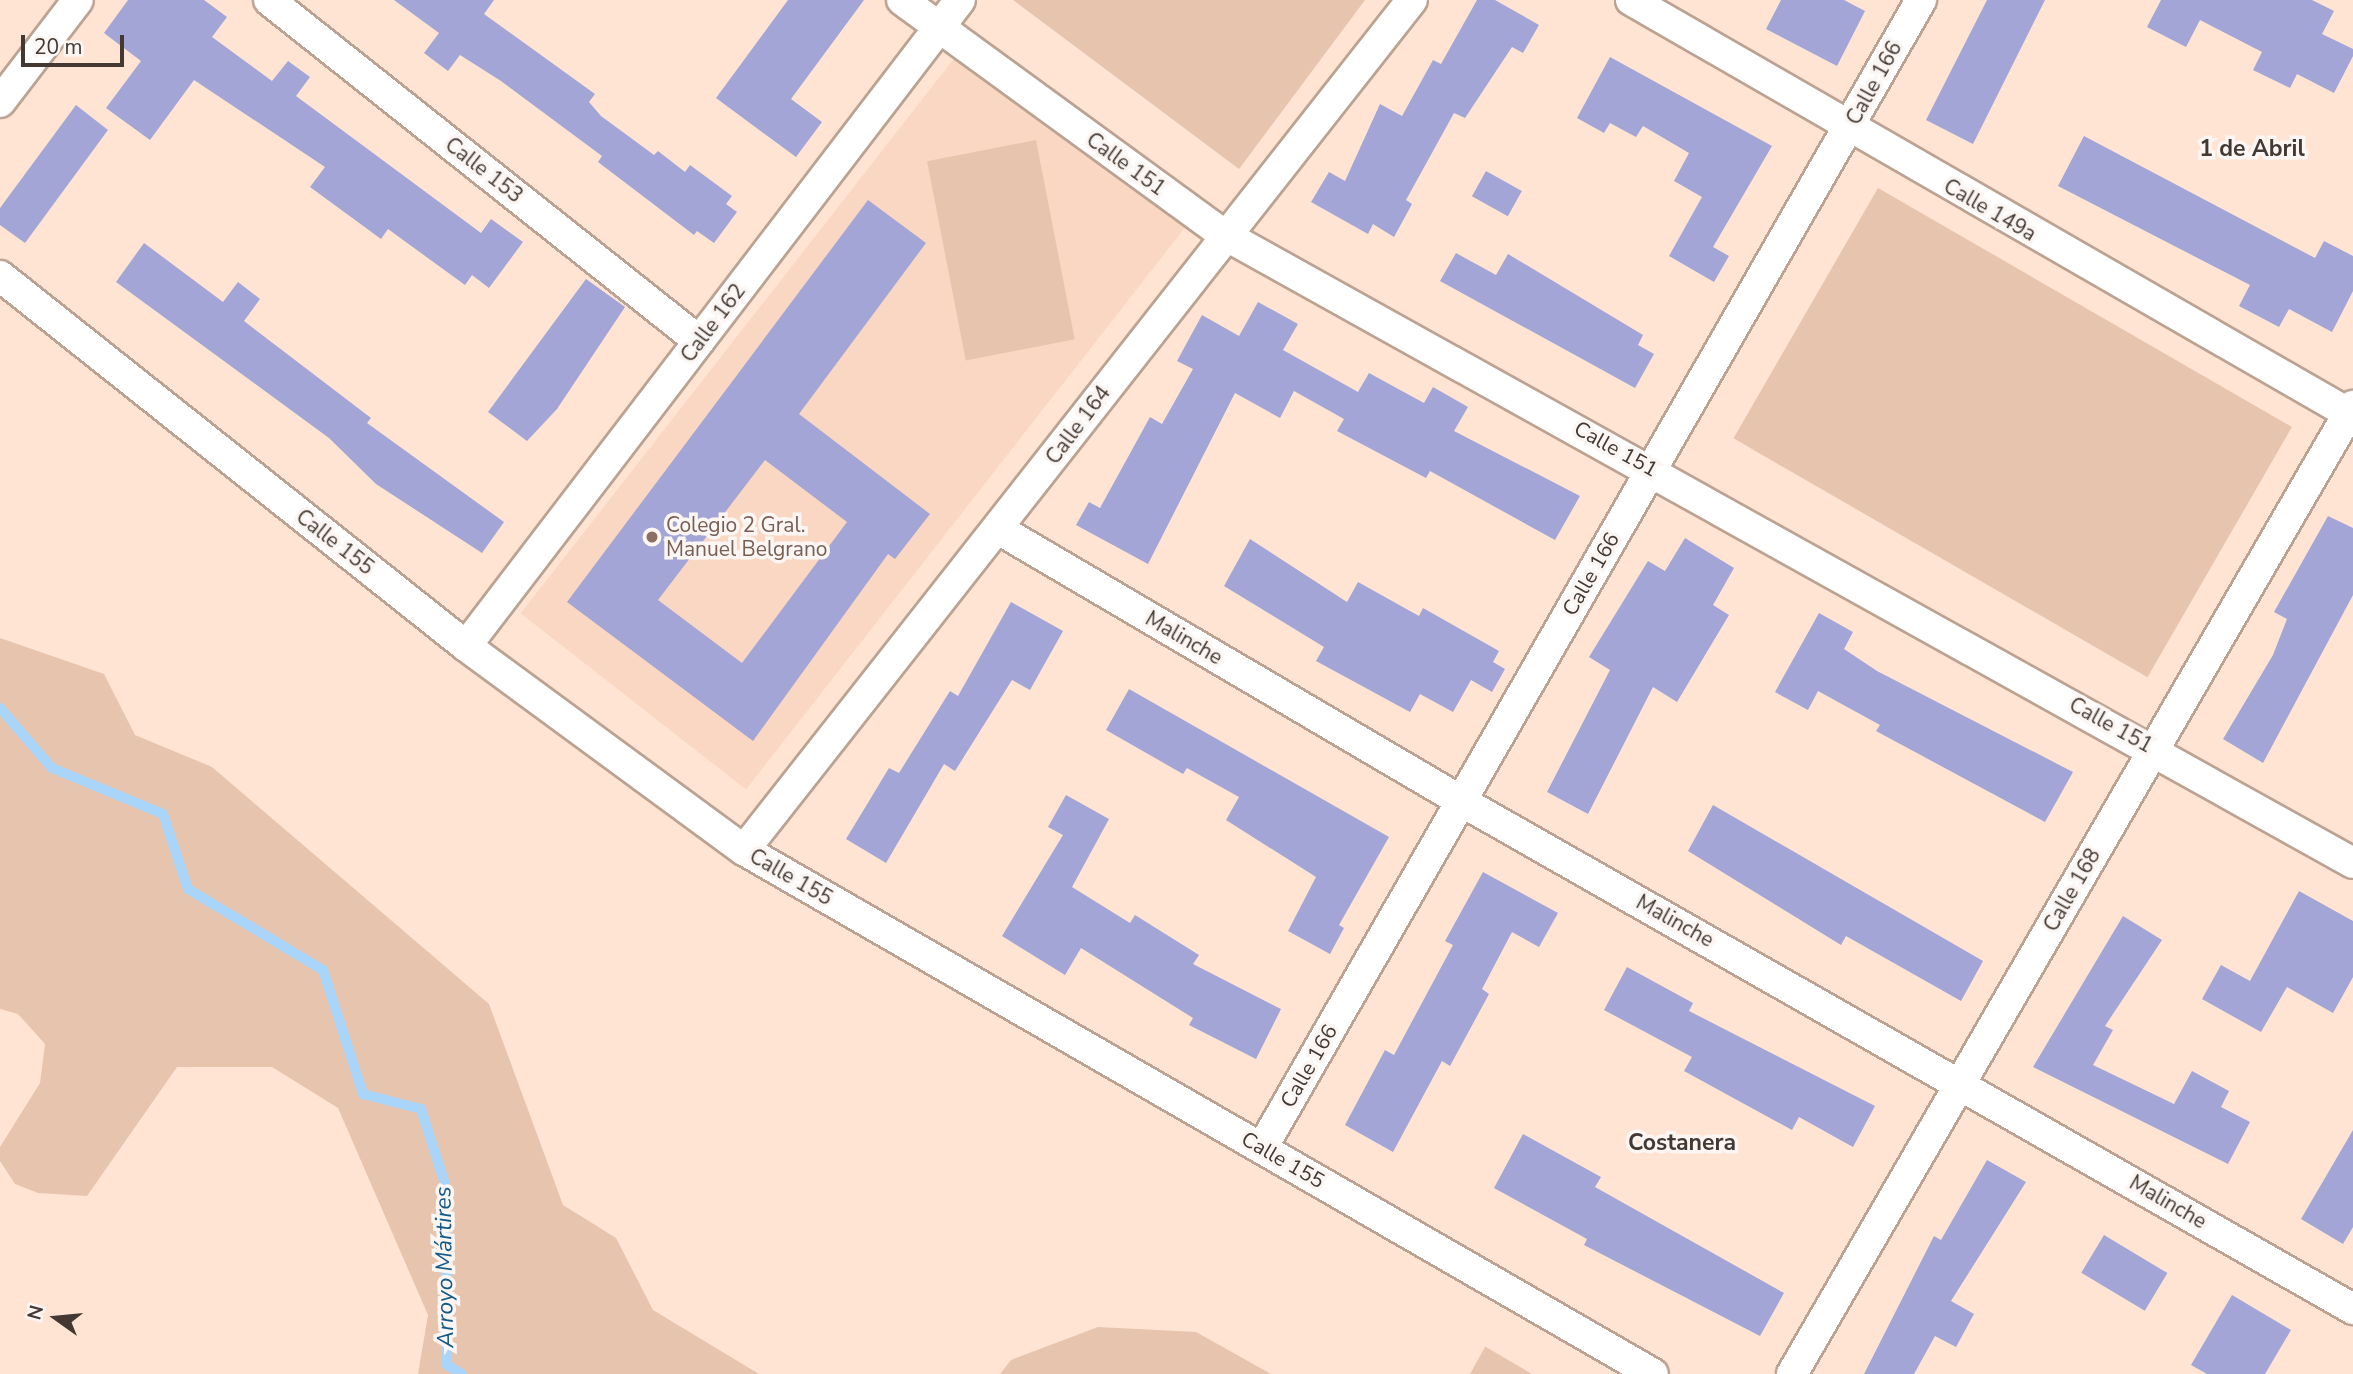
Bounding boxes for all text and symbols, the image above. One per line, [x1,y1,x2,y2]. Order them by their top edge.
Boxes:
scale bar [24,21,128,65]
text: 20 m [34,33,83,61]
street label: Calle 166 [1841,37,1907,129]
street label: Calle 151 [1082,127,1170,201]
street label: Calle 153 [440,132,528,208]
district label: 1 de Abril [2199,135,2305,163]
street label: Calle 149a [1939,173,2041,247]
street label: Calle 162 [675,279,751,367]
street label: Calle 164 [1040,381,1116,469]
street label: Calle 151 [1570,416,1662,482]
street label: Calle 155 [291,504,379,580]
place label: Colegio 2 Gral. Manuel Belgrano [666,512,828,562]
street label: Calle 166 [1557,528,1625,620]
marker: Colegio 2 Gral. Manuel Belgrano [644,529,660,545]
street label: Malinche [1141,606,1227,670]
street label: Calle 151 [2065,692,2157,758]
street label: Calle 155 [745,843,837,911]
street label: Calle 168 [2038,844,2106,936]
street label: Malinche [1632,889,1718,953]
street label: Calle 166 [1275,1020,1343,1112]
street label: Calle 155 [1237,1126,1329,1194]
district label: Costanera [1628,1129,1736,1157]
street label: Malinche [2125,1170,2211,1234]
water label: Arroyo Mártires [430,1186,460,1348]
north arrow [21,1283,91,1353]
text: N [21,1302,50,1323]

